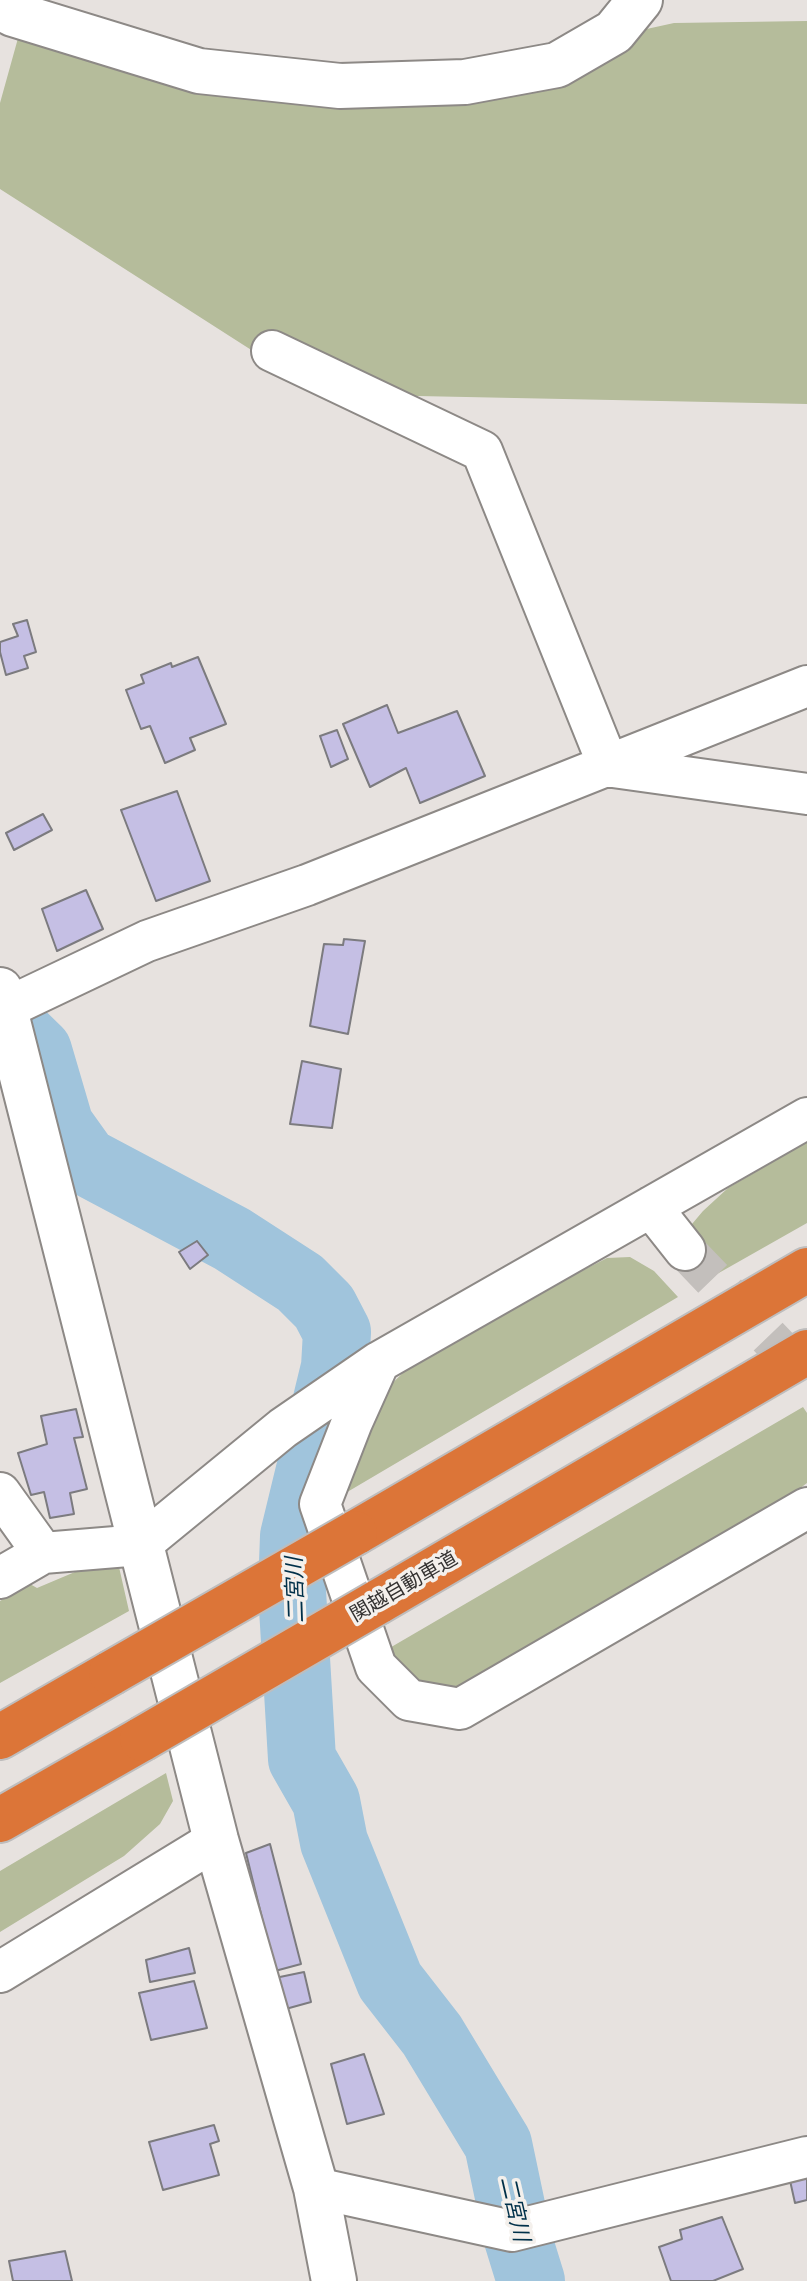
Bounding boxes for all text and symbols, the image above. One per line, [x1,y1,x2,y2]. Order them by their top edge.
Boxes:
street label: 関越自動車道 [346,1547,462,1627]
water label: 二宮川 [282,1557,310,1623]
water label: 二宮川 [494,2174,534,2244]

